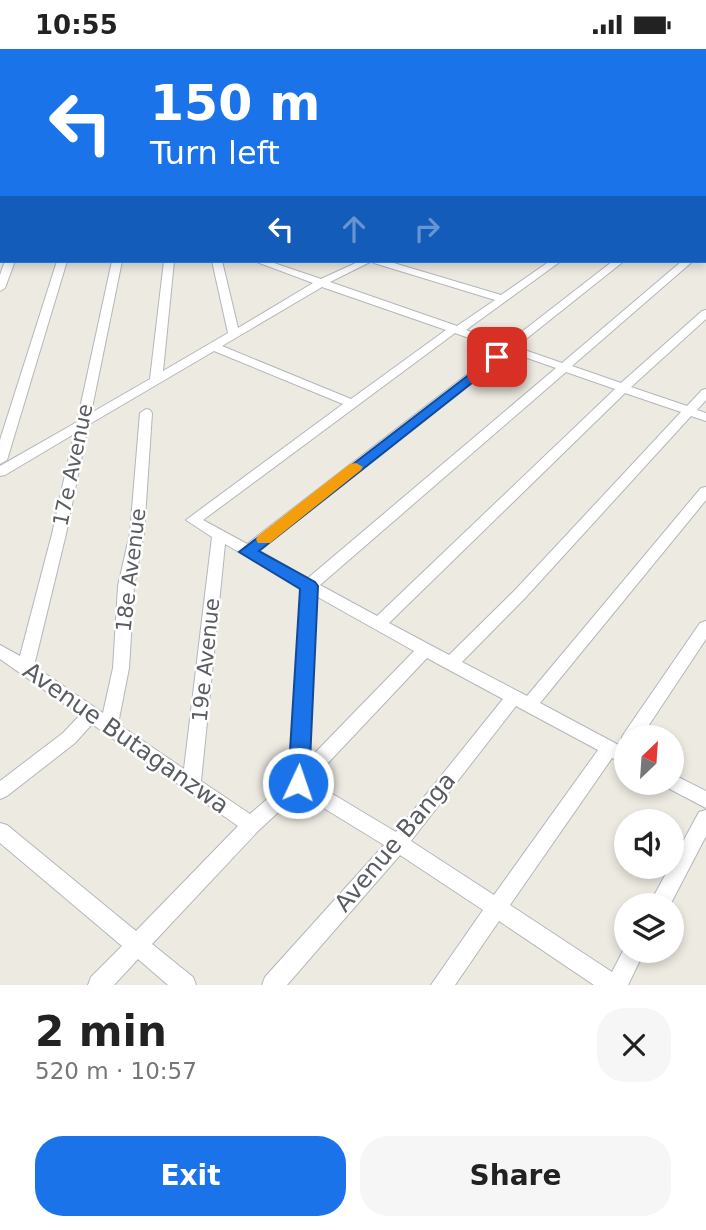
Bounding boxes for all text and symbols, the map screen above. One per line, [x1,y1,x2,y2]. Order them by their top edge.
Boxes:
text: 10:55 [35,10,118,40]
text: 150 m [150,75,320,132]
icon: left [35,77,126,168]
text: Turn left [150,134,280,172]
icon: left [262,210,300,248]
icon: ahead [335,210,373,248]
icon: right [408,210,446,248]
pin [467,327,527,387]
icon: arrive [478,338,516,376]
street label: 17e Avenue [48,402,98,528]
street label: 18e Avenue [112,507,150,633]
street label: 19e Avenue [188,597,224,723]
street label: Avenue Butaganzwa [18,656,234,820]
north arrow [614,725,684,795]
map controls [614,725,684,963]
position arrow [261,746,335,820]
street label: Avenue Banga [329,767,461,917]
button: sound [614,809,684,879]
button: layers [614,893,684,963]
text: 2 min [35,1007,167,1056]
button: close [597,1008,671,1082]
text: 520 m · 10:57 [35,1058,197,1084]
button: Exit [35,1136,346,1216]
button: Share [360,1136,671,1216]

